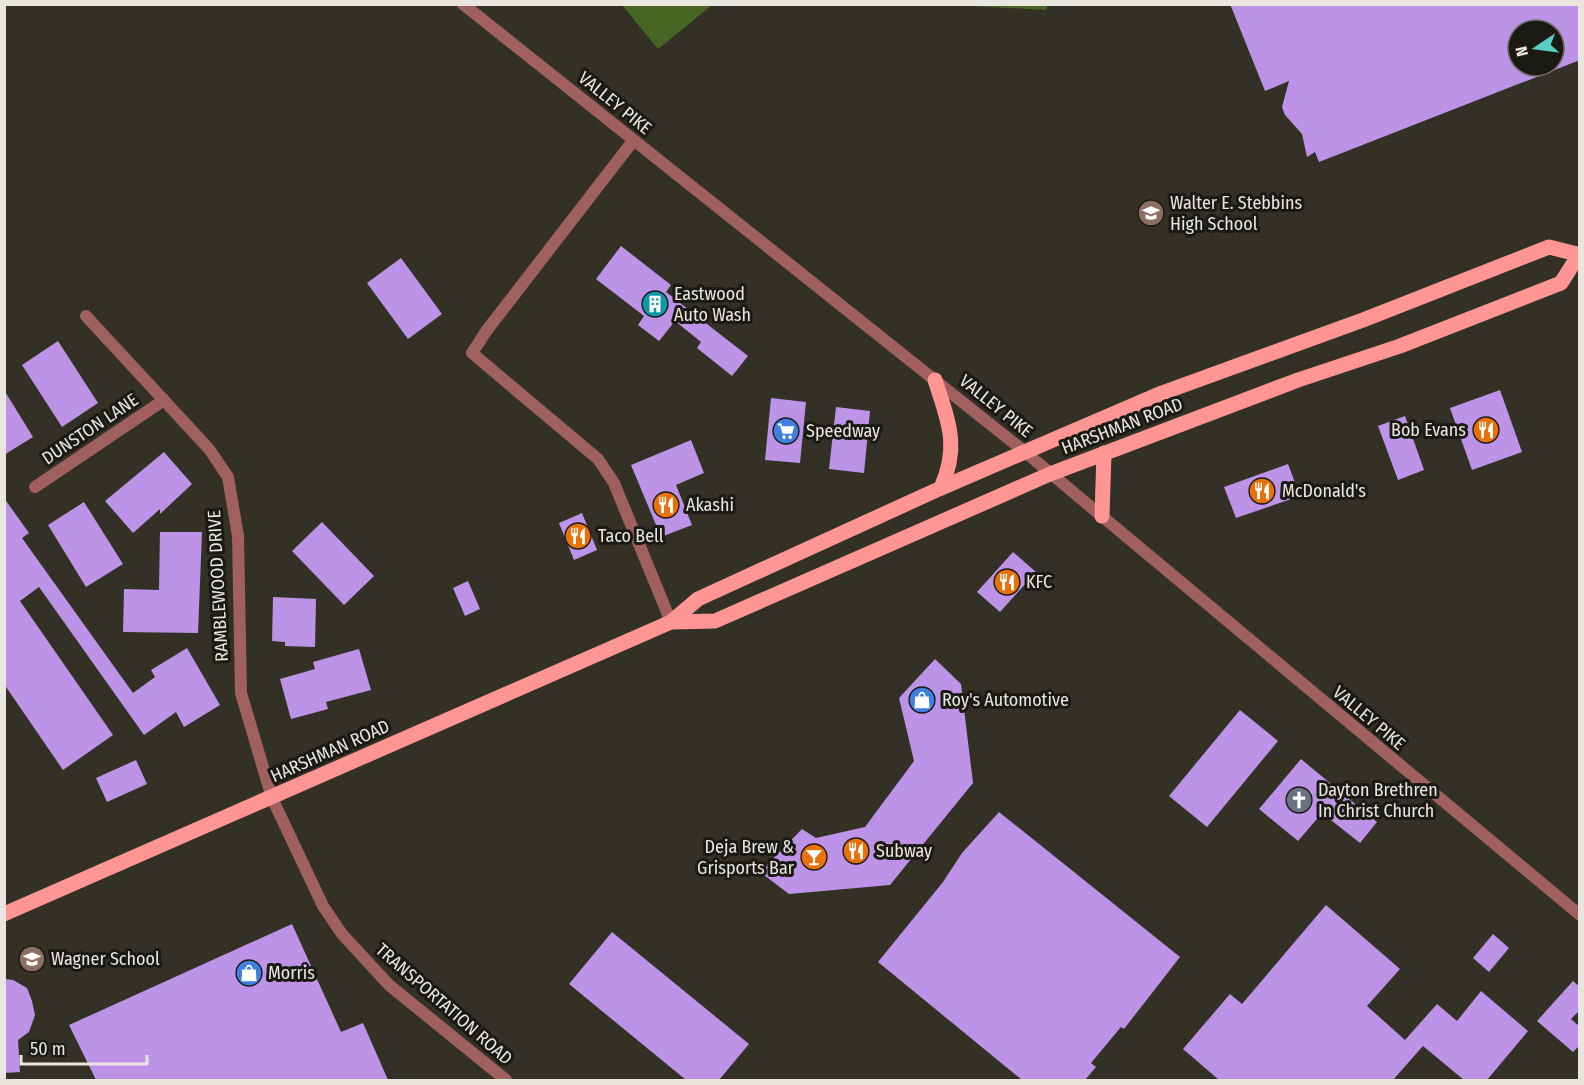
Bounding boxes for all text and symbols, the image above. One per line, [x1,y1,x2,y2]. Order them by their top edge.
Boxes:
north arrow [1506,18,1566,78]
text: N [1512,44,1532,58]
street label: VALLEY PIKE [574,67,656,139]
place label: Walter E. Stebbins High School [1170,192,1302,235]
school or university icon: Walter E. Stebbins High School [1136,198,1166,228]
place label: Eastwood Auto Wash [674,283,751,326]
building icon: Eastwood Auto Wash [640,289,670,319]
street label: VALLEY PIKE [955,370,1037,442]
street label: DUNSTON LANE [38,389,142,469]
street label: HARSHMAN ROAD [1058,393,1186,459]
restaurant icon: Bob Evans [1471,415,1501,445]
supermarket icon: Speedway [771,416,801,446]
place label: Bob Evans [1391,419,1466,441]
place label: Speedway [806,420,880,442]
restaurant icon: McDonald's [1247,476,1277,506]
place label: McDonald's [1282,480,1366,502]
restaurant icon: Akashi [651,490,681,520]
place label: Akashi [686,494,734,516]
street label: RAMBLEWOOD DRIVE [203,510,233,662]
restaurant icon: Taco Bell [563,521,593,551]
place label: Taco Bell [598,525,664,547]
restaurant icon: KFC [992,567,1022,597]
place label: KFC [1026,571,1052,593]
street label: VALLEY PIKE [1328,681,1410,755]
shop icon: Roy's Automotive [907,685,937,715]
place label: Roy's Automotive [942,689,1069,711]
street label: HARSHMAN ROAD [267,715,393,787]
place label: Dayton Brethren In Christ Church [1318,779,1438,822]
church icon: Dayton Brethren In Christ Church [1284,785,1314,815]
place label: Deja Brew & Grisports Bar [697,836,795,879]
restaurant icon: Subway [841,836,871,866]
place label: Subway [876,840,932,862]
bar icon: Deja Brew & Grisports Bar [799,842,829,872]
street label: TRANSPORTATION ROAD [371,939,517,1069]
school or university icon: Wagner School [17,944,47,974]
place label: Wagner School [51,948,160,970]
shop icon: Morris [234,958,264,988]
place label: Morris [268,962,315,984]
scale bar [21,1028,147,1066]
text: 50 m [30,1038,66,1060]

